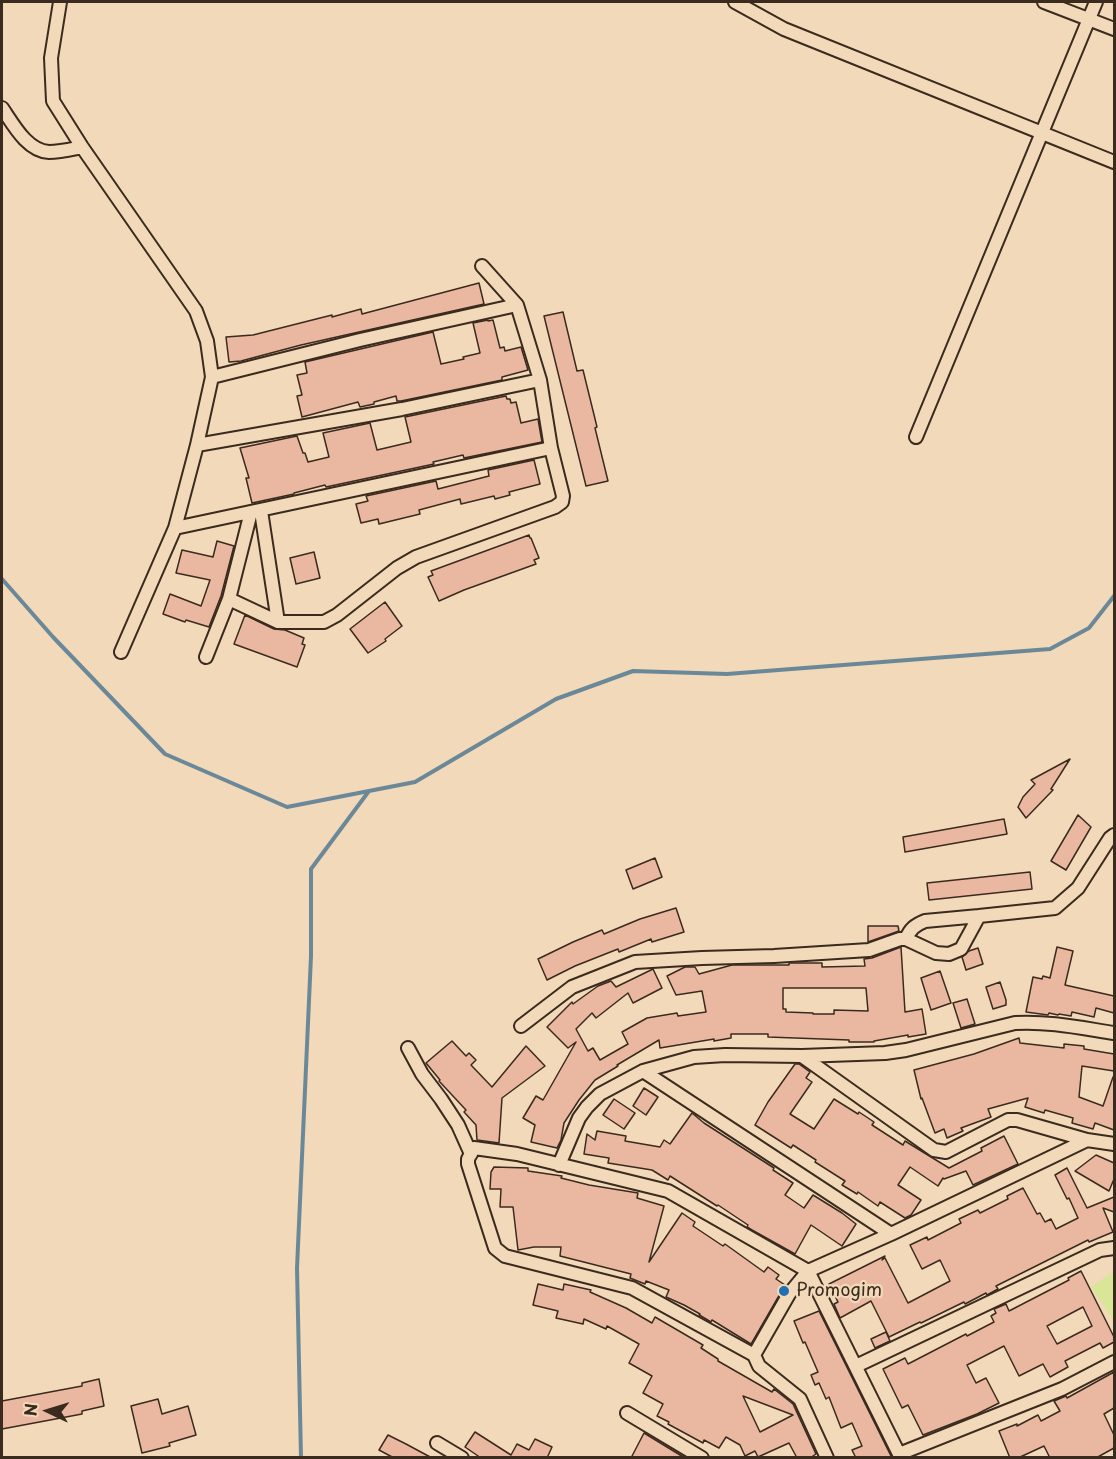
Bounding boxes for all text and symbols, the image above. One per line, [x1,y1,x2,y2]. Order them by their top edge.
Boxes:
place label: Promogim [796,1280,882,1302]
marker: Promogim [777,1284,791,1298]
north arrow [18,1381,78,1441]
text: N [18,1403,42,1417]

